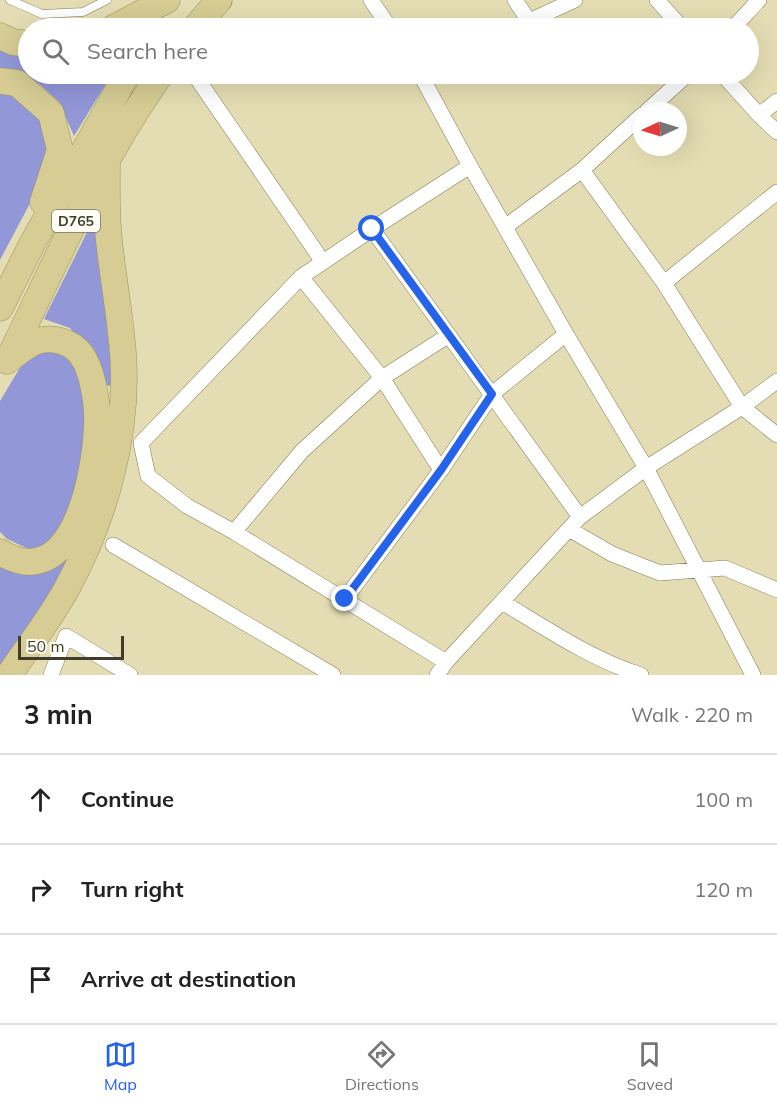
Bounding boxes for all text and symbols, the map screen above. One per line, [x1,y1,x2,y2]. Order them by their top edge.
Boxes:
search box [18,18,759,84]
icon: search [39,35,72,68]
text: Search here [87,37,208,65]
north arrow [633,102,687,156]
road number: D765 [52,210,100,232]
route start [358,215,384,241]
route end [331,585,357,611]
scale bar [18,633,124,660]
text: 50 m [27,636,64,656]
text: 3 min [24,698,93,731]
text: Walk · 220 m [631,702,753,727]
icon: ahead [24,783,57,816]
text: Continue [81,785,174,813]
text: 100 m [694,787,753,812]
icon: right [24,873,57,906]
text: Turn right [81,875,184,903]
text: 120 m [694,877,753,902]
icon: arrive [24,963,57,996]
text: Arrive at destination [81,965,296,993]
tab: Map [104,1038,137,1094]
tab: Directions [345,1038,419,1094]
tab: Saved [627,1038,673,1094]

